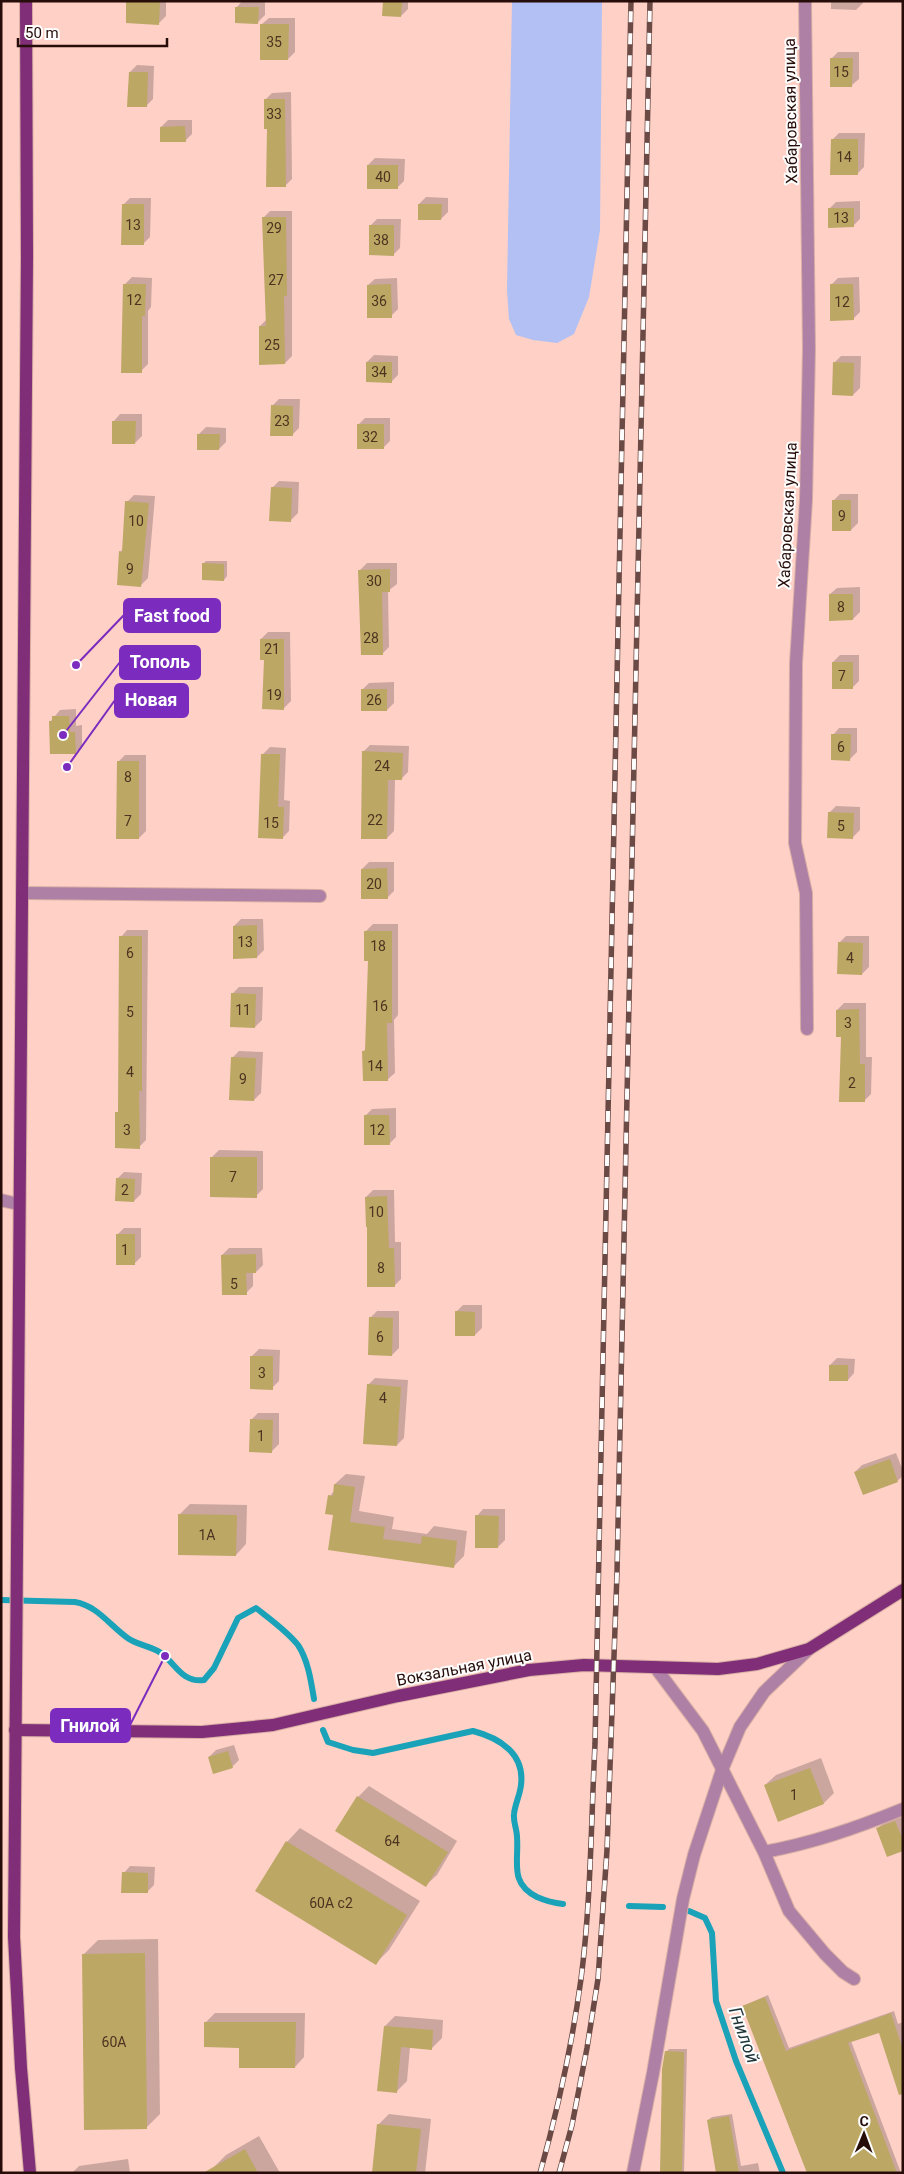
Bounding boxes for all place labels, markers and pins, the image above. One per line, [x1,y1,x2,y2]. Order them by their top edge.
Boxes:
callout: Fast food [124,599,220,632]
callout: Тополь [120,646,200,679]
callout: Новая [115,684,188,717]
callout: Гнилой [51,1709,130,1742]

